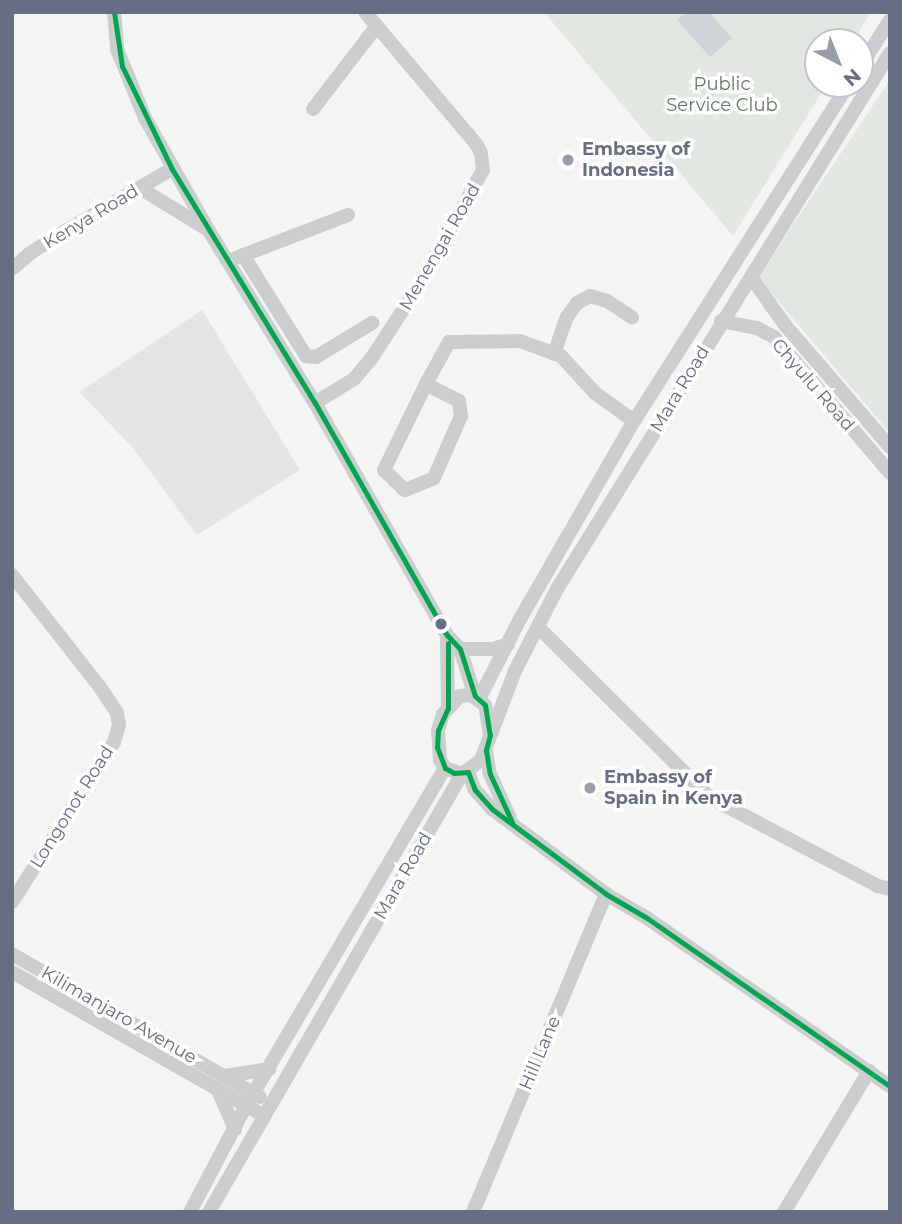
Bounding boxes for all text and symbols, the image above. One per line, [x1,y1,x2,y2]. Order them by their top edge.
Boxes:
north arrow [804,28,874,98]
text: N [839,64,865,91]
park label: Public Service Club [666,74,778,116]
place label: Embassy of Indonesia [582,139,690,182]
marker: Embassy of Indonesia [560,152,576,168]
street label: Kenya Road [40,180,142,254]
street label: Menengai Road [395,180,485,314]
street label: Chyulu Road [767,334,859,436]
street label: Mara Road [646,342,714,436]
unlabelled marker [434,617,448,631]
street label: Longonot Road [26,742,118,872]
place label: Embassy of Spain in Kenya [604,767,743,810]
marker: Embassy of Spain in Kenya [582,780,598,796]
street label: Mara Road [369,829,437,923]
street label: Kilimanjaro Avenue [38,962,200,1068]
street label: Hill Lane [515,1013,565,1093]

